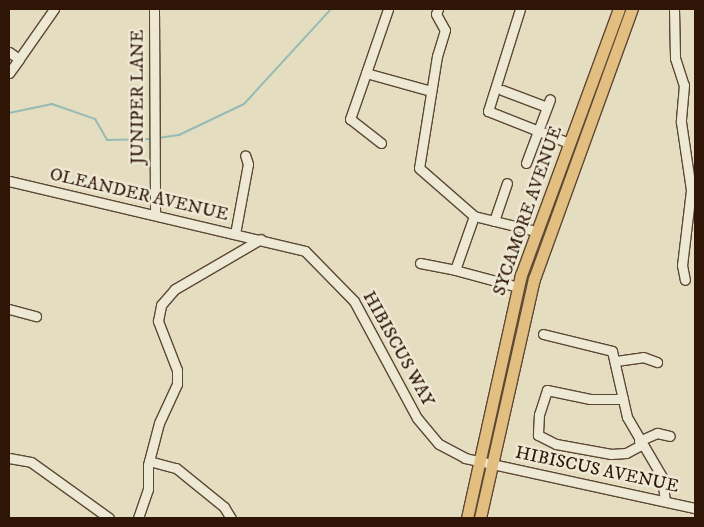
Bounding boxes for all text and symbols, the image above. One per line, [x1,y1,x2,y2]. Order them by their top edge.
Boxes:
street label: JUNIPER LANE [127,30,149,164]
street label: SYCAMORE AVENUE [489,123,567,299]
street label: OLEANDER AVENUE [48,164,230,226]
street label: HIBISCUS WAY [357,288,439,410]
street label: HIBISCUS AVENUE [513,442,681,498]

